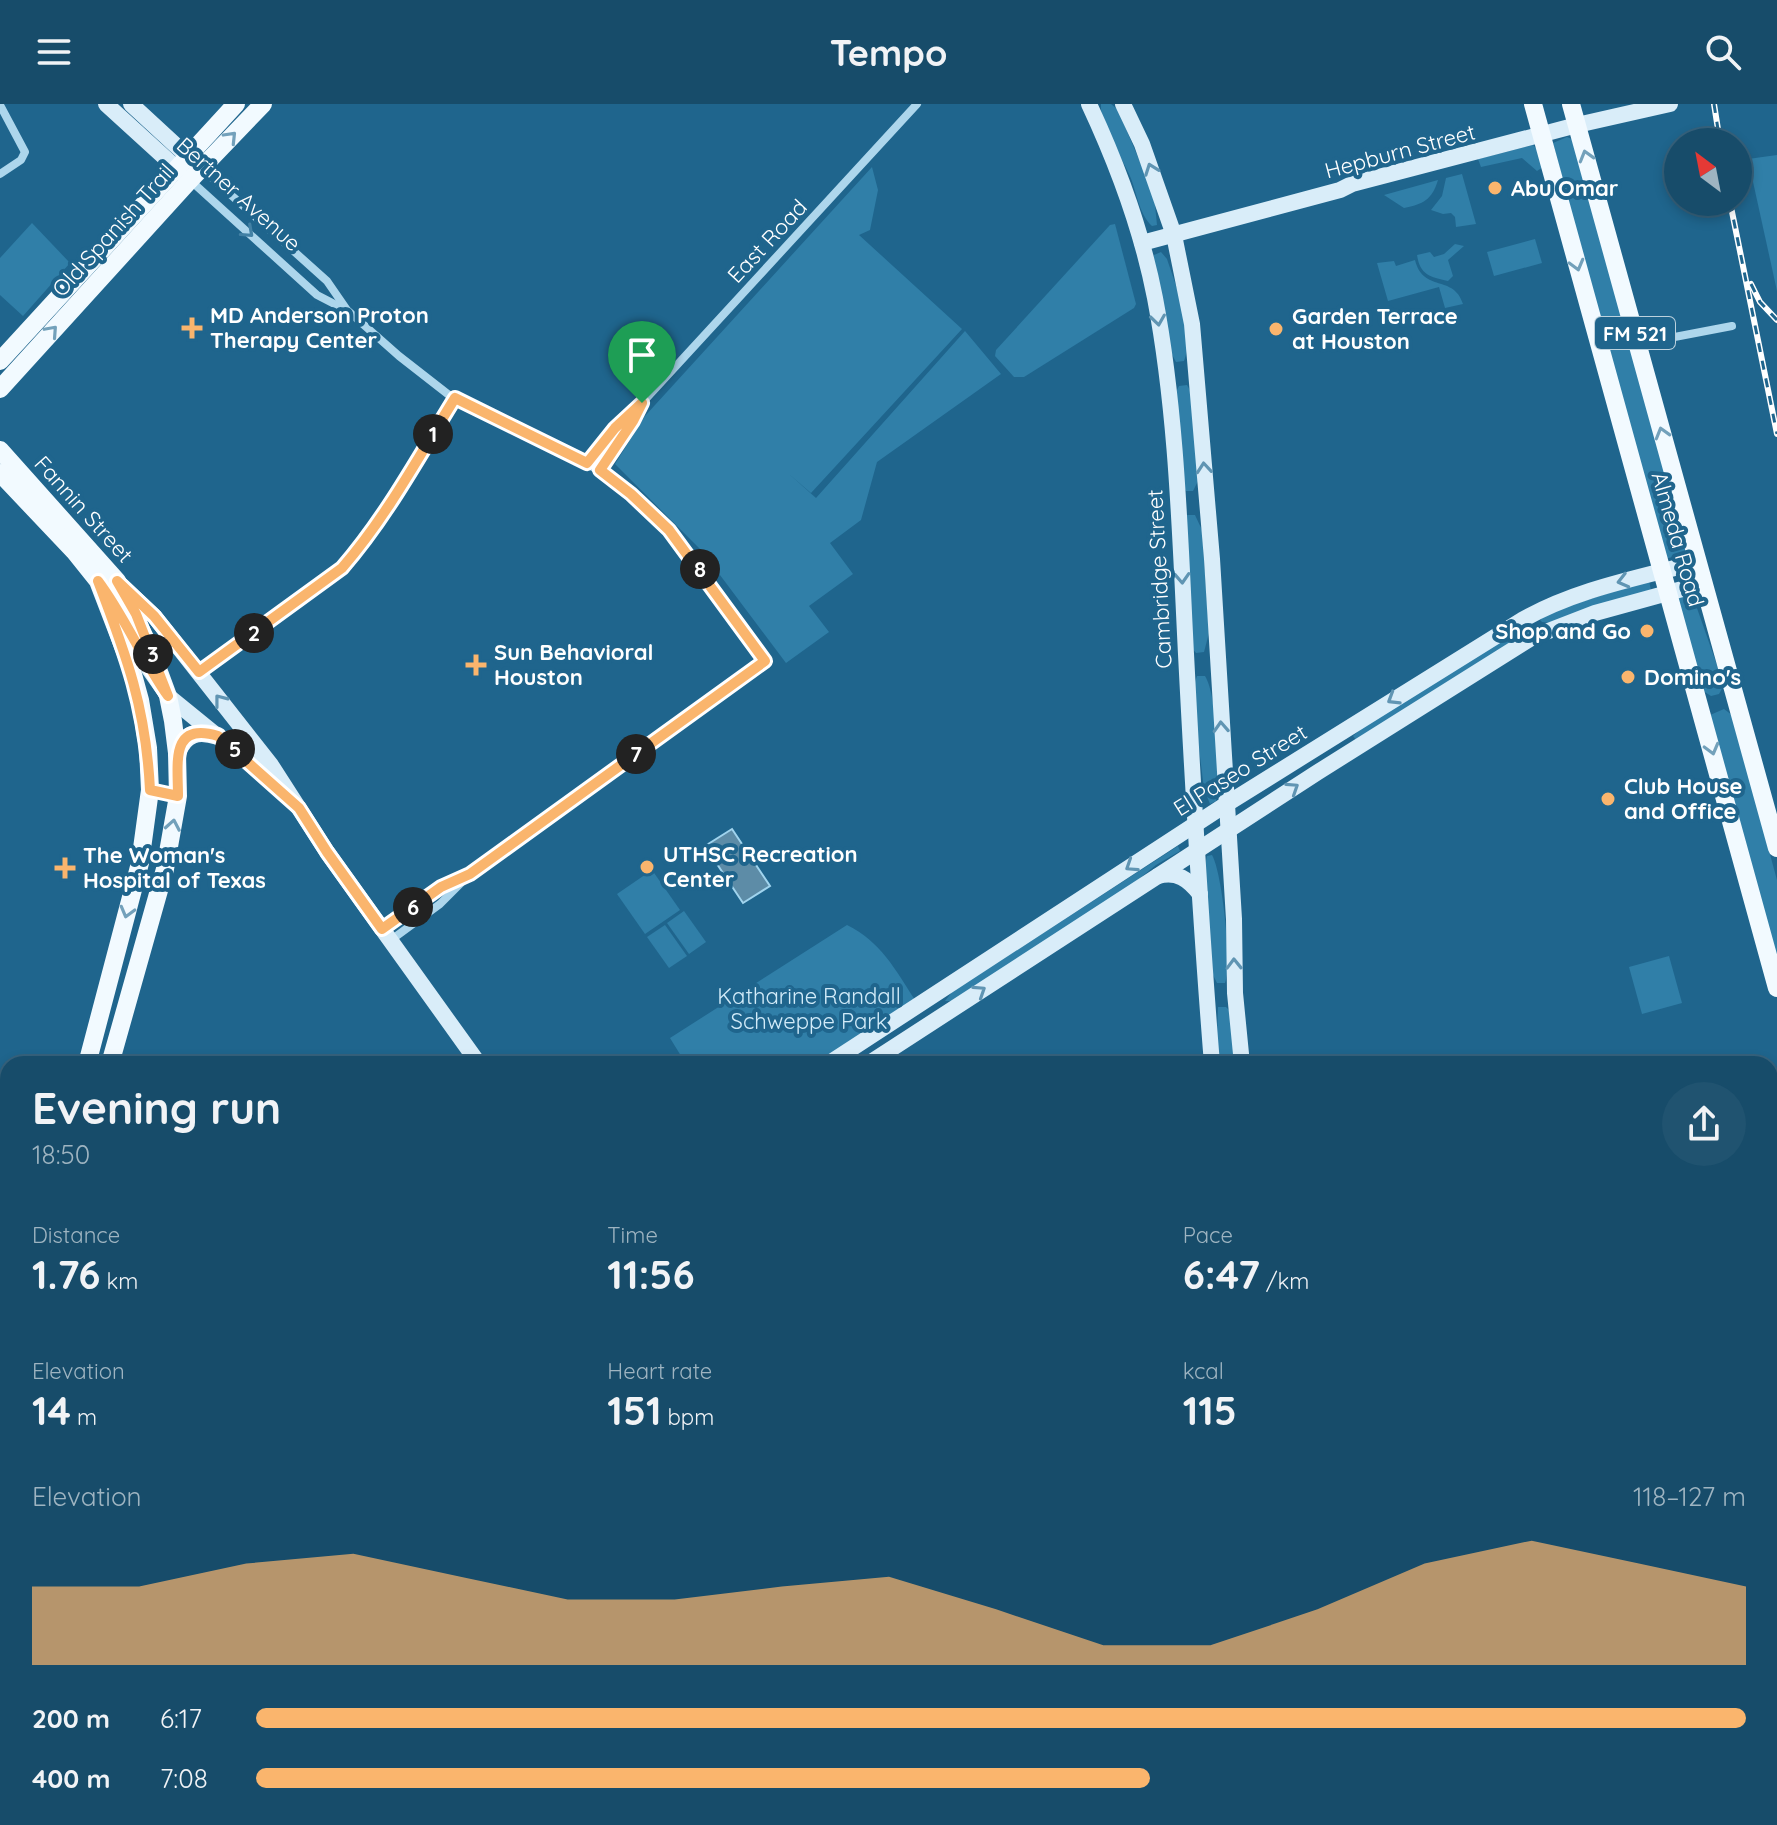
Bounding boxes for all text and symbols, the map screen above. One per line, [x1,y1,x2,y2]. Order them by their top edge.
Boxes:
icon: menu [32,30,76,74]
text: Tempo [830,30,947,75]
icon: search [1701,30,1745,74]
street label: Hepburn Street [1322,117,1478,185]
north arrow [1664,128,1752,216]
map controls [1664,128,1752,216]
street label: Bertner Avenue [171,131,307,257]
one-way arrow [222,132,236,146]
one-way arrow [1579,149,1595,163]
street label: Old Spanish Trail [46,158,180,302]
one-way arrow [1144,163,1160,177]
place label: Abu Omar [1511,174,1619,202]
marker: Abu Omar [1486,179,1504,197]
street label: East Road [721,193,813,289]
one-way arrow [239,223,253,237]
one-way arrow [1568,257,1585,271]
place label: MD Anderson Proton Therapy Center [210,301,429,354]
place label: Garden Terrace at Houston [1292,302,1458,355]
one-way arrow [1149,313,1166,326]
marker: MD Anderson Proton Therapy Center [181,317,203,339]
road number: FM 521 [1595,317,1675,349]
marker: Garden Terrace at Houston [1267,320,1285,338]
pin [608,321,676,403]
one-way arrow [43,326,57,341]
icon: arrive [620,333,664,377]
pin: 1 [413,414,453,454]
text: 1 [429,420,437,448]
one-way arrow [1655,427,1672,441]
street label: Fannin Street [29,450,139,568]
one-way arrow [1196,461,1213,474]
street label: Almeda Road [1645,468,1711,610]
street label: Cambridge Street [1140,489,1178,669]
pin: 8 [680,549,720,589]
text: 8 [694,555,706,583]
one-way arrow [1173,572,1190,585]
one-way arrow [1616,572,1630,589]
pin: 2 [234,613,274,653]
place label: Shop and Go [1495,617,1631,645]
text: 2 [248,619,260,647]
marker: Shop and Go [1638,622,1656,640]
pin: 3 [133,634,173,674]
place label: Sun Behavioral Houston [494,638,653,691]
text: 3 [147,640,159,668]
marker: Sun Behavioral Houston [465,654,487,676]
place label: Domino's [1644,663,1741,691]
marker: Domino's [1619,668,1637,686]
one-way arrow [1387,690,1402,705]
one-way arrow [216,694,230,709]
street label: El Paseo Street [1168,718,1312,822]
one-way arrow [1213,720,1230,733]
pin: 5 [215,729,255,769]
pin: 7 [616,734,656,774]
text: 5 [229,735,241,763]
text: 7 [630,740,642,768]
one-way arrow [1703,741,1720,755]
place label: Club House and Office [1624,772,1743,825]
one-way arrow [1284,782,1299,797]
marker: Club House and Office [1599,790,1617,808]
one-way arrow [163,818,180,831]
place label: UTHSC Recreation Center [663,840,858,893]
place label: The Woman's Hospital of Texas [83,841,266,894]
marker: The Woman's Hospital of Texas [54,857,76,879]
one-way arrow [1126,857,1140,872]
marker: UTHSC Recreation Center [638,858,656,876]
pin: 6 [393,887,433,927]
text: 6 [407,893,419,921]
one-way arrow [120,905,136,919]
one-way arrow [1225,957,1243,970]
park label: Katharine Randall Schweppe Park [717,982,901,1035]
one-way arrow [972,985,986,1000]
text: Evening run [32,1080,281,1135]
button: share [1662,1082,1746,1166]
text: 18:50 [32,1138,90,1171]
text: Distance [32,1221,120,1249]
text: Time [607,1221,658,1249]
text: Pace [1183,1221,1233,1249]
text: 1.76 [32,1249,100,1299]
text: 11:56 [607,1249,695,1299]
text: 6:47 [1183,1249,1260,1299]
text: km [100,1267,138,1295]
text: /km [1260,1267,1309,1295]
text: Elevation [32,1357,125,1385]
text: Heart rate [607,1357,712,1385]
text: kcal [1183,1357,1224,1385]
text: 14 [32,1385,71,1435]
text: 151 [607,1385,662,1435]
text: 115 [1183,1385,1237,1435]
text: m [71,1403,97,1431]
text: bpm [662,1403,714,1431]
text: Elevation [32,1480,142,1513]
text: 118–127 m [1633,1480,1746,1513]
text: 200 m [32,1702,110,1735]
text: 6:17 [160,1702,202,1735]
text: 400 m [32,1762,110,1795]
text: 7:08 [160,1762,208,1795]

